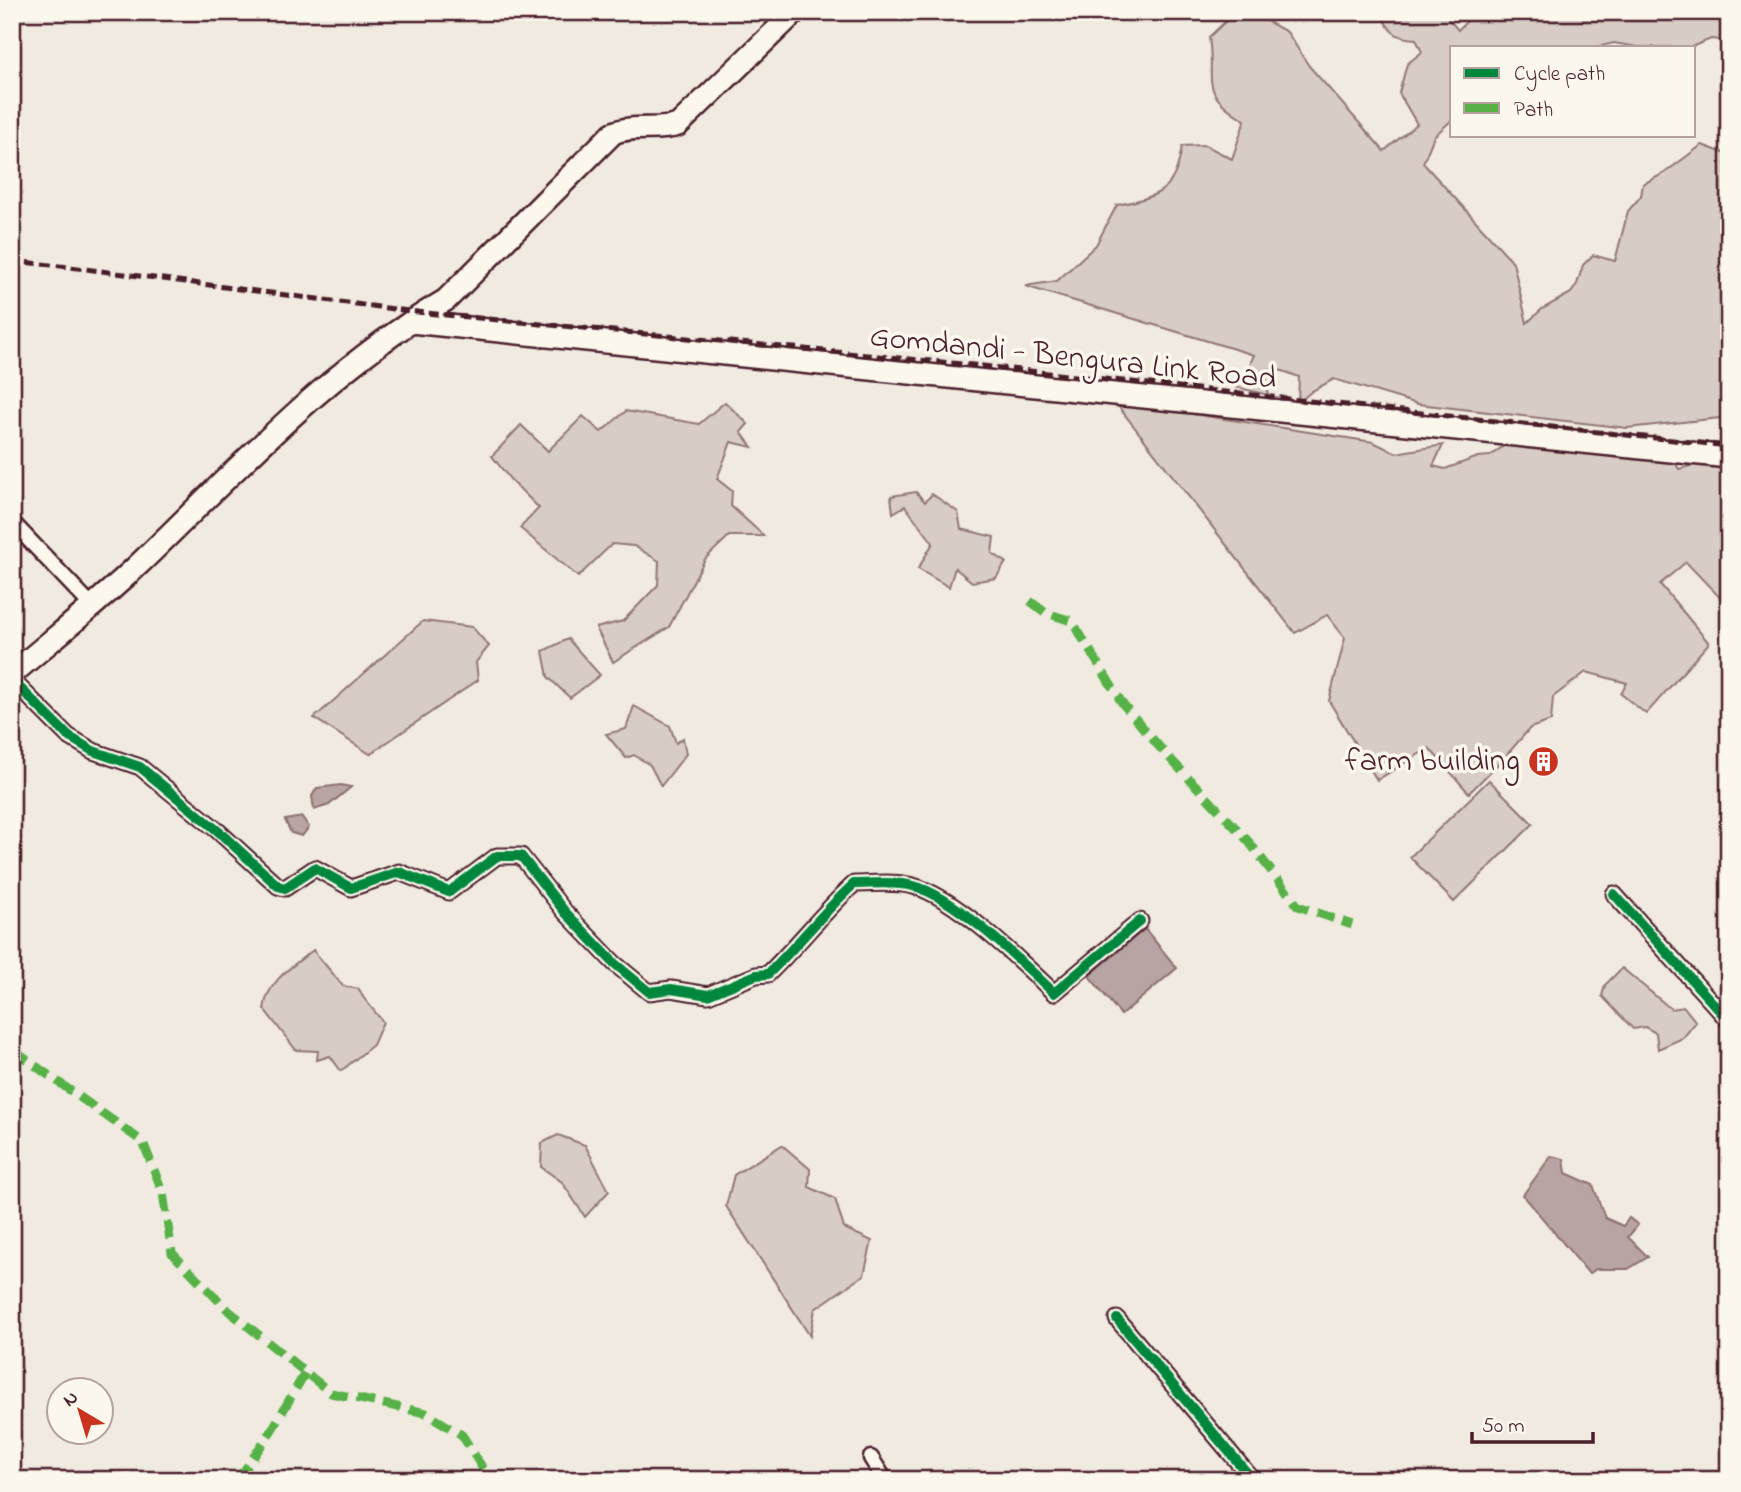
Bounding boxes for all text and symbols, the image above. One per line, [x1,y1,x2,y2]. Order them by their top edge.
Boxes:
legend [1450,46,1696,136]
text: Cycle path [1514,60,1605,92]
text: Path [1514,96,1553,126]
street label: Gomdandi - Bengura Link Road [867,314,1279,404]
place label: farm building [1345,739,1520,786]
building icon: farm building [1526,745,1560,779]
north arrow [46,1376,116,1446]
text: N [58,1385,85,1414]
scale bar [1472,1401,1592,1445]
text: 50 m [1482,1412,1525,1442]

